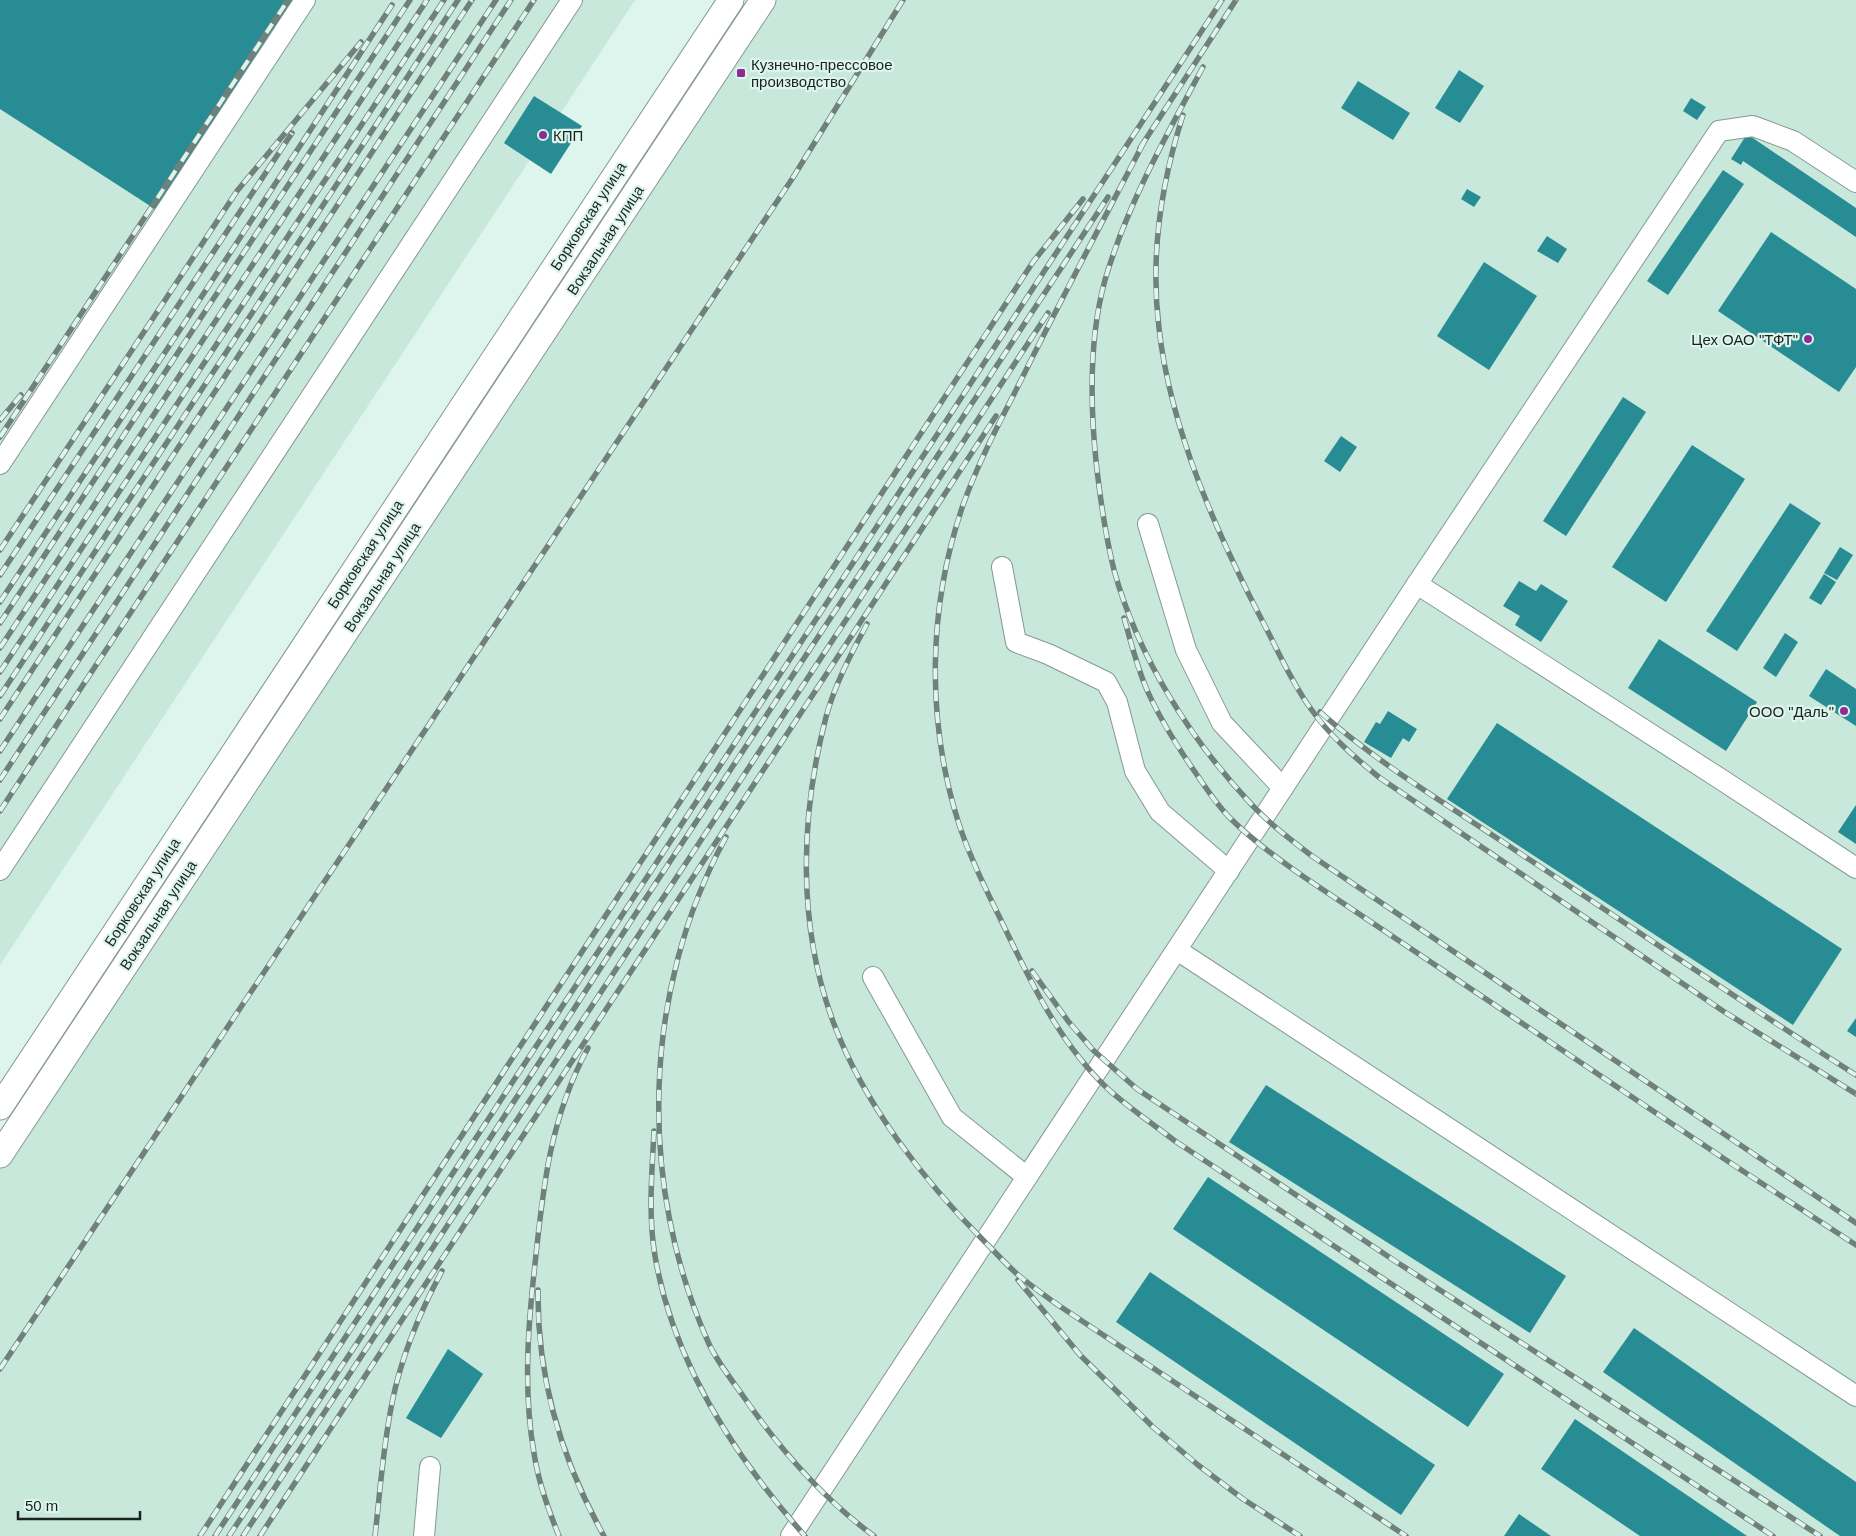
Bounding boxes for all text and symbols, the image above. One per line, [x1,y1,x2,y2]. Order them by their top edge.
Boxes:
place label: Кузнечно-прессовое производство [751,56,892,90]
marker: Кузнечно-прессовое производство [735,67,747,79]
place label: КПП [553,127,583,144]
marker: КПП [537,129,549,141]
street label: Борковская улица [547,158,630,273]
street label: Вокзальная улица [563,182,647,298]
place label: Цех ОАО "ТФТ" [1691,331,1798,348]
marker: Цех ОАО "ТФТ" [1802,333,1814,345]
street label: Борковская улица [324,496,407,611]
street label: Вокзальная улица [340,519,424,635]
place label: ООО "Даль" [1749,703,1834,720]
marker: ООО "Даль" [1838,705,1850,717]
street label: Борковская улица [101,834,184,949]
street label: Вокзальная улица [116,857,200,973]
scale bar [18,1488,140,1520]
text: 50 m [25,1497,58,1514]

